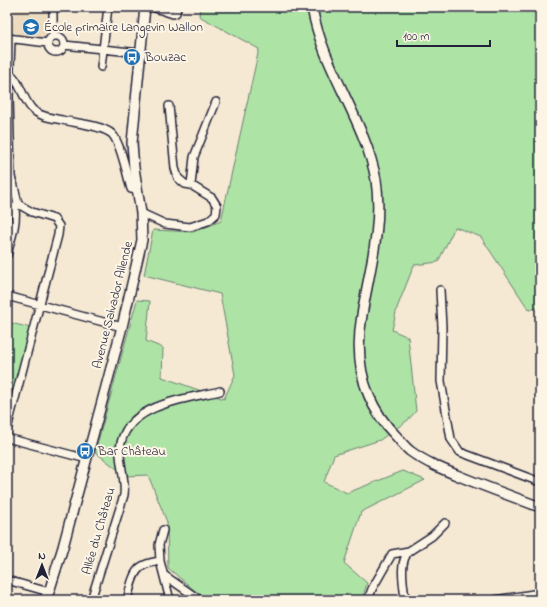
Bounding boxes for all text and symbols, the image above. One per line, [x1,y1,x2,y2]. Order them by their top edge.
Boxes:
school or university icon: École primaire Langevin Wallon [21,17,41,37]
place label: École primaire Langevin Wallon [44,18,203,38]
scale bar [397,22,490,48]
text: 100 m [403,28,430,46]
bus stop icon: Bouzac [122,47,142,67]
place label: Bouzac [144,48,186,67]
street label: Avenue Salvador Allende [88,239,138,371]
bus stop icon: Bar Château [75,441,95,461]
place label: Bar Château [97,442,166,461]
street label: Allée du Château [77,485,121,577]
north arrow [22,545,62,585]
text: N [38,548,46,564]

